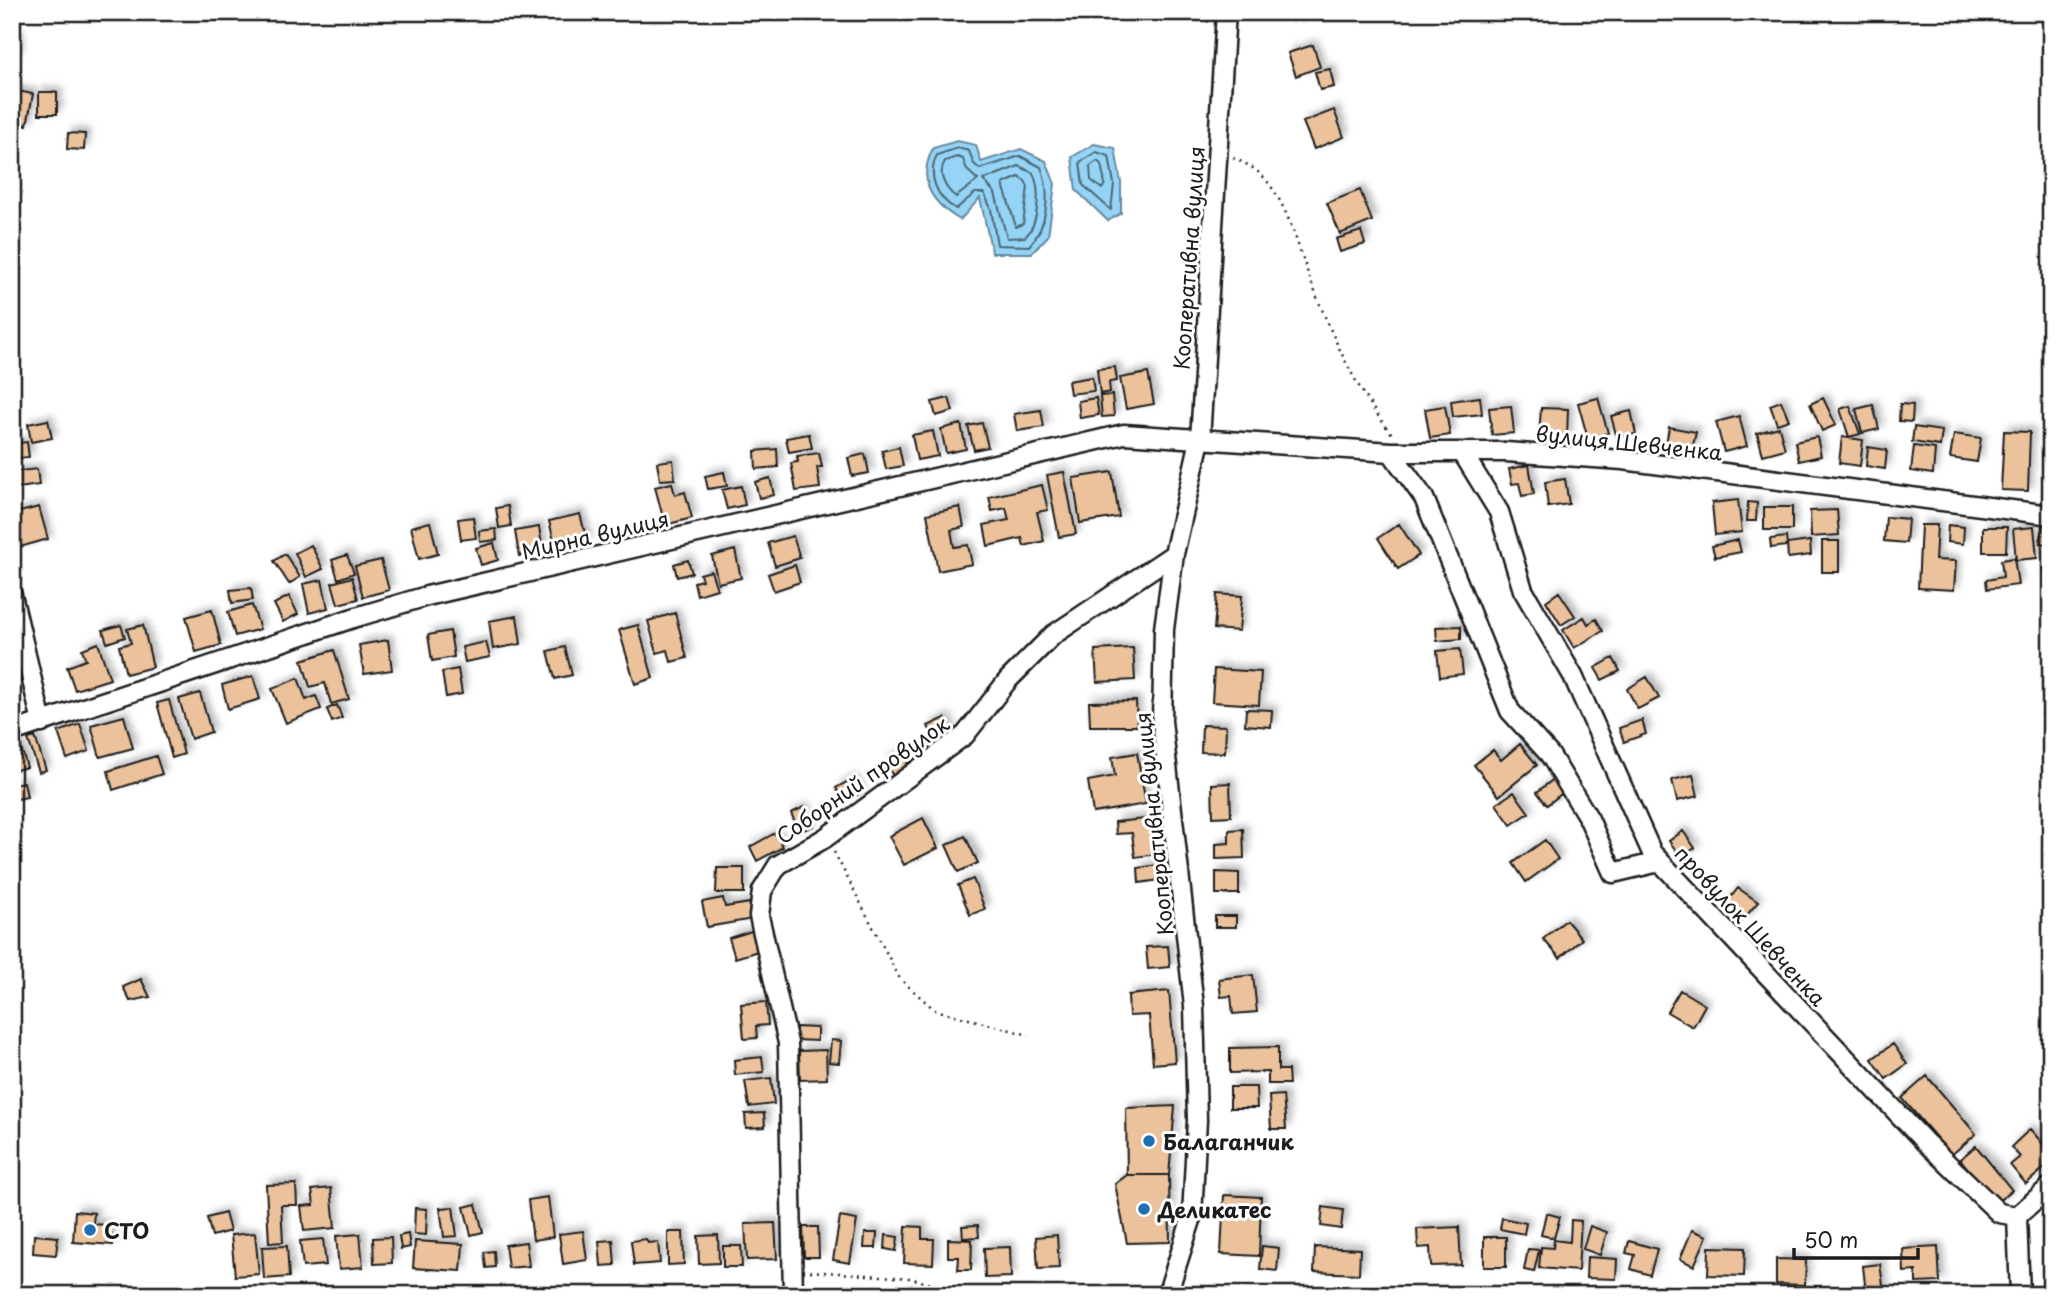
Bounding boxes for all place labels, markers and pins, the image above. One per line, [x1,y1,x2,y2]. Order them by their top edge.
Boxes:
place label: Балаганчик [1163,1125,1294,1157]
marker: Балаганчик [1141,1133,1157,1149]
place label: Деликатес [1157,1193,1272,1225]
marker: Деликатес [1136,1201,1152,1217]
place label: СТО [104,1214,149,1246]
marker: СТО [82,1222,98,1238]

